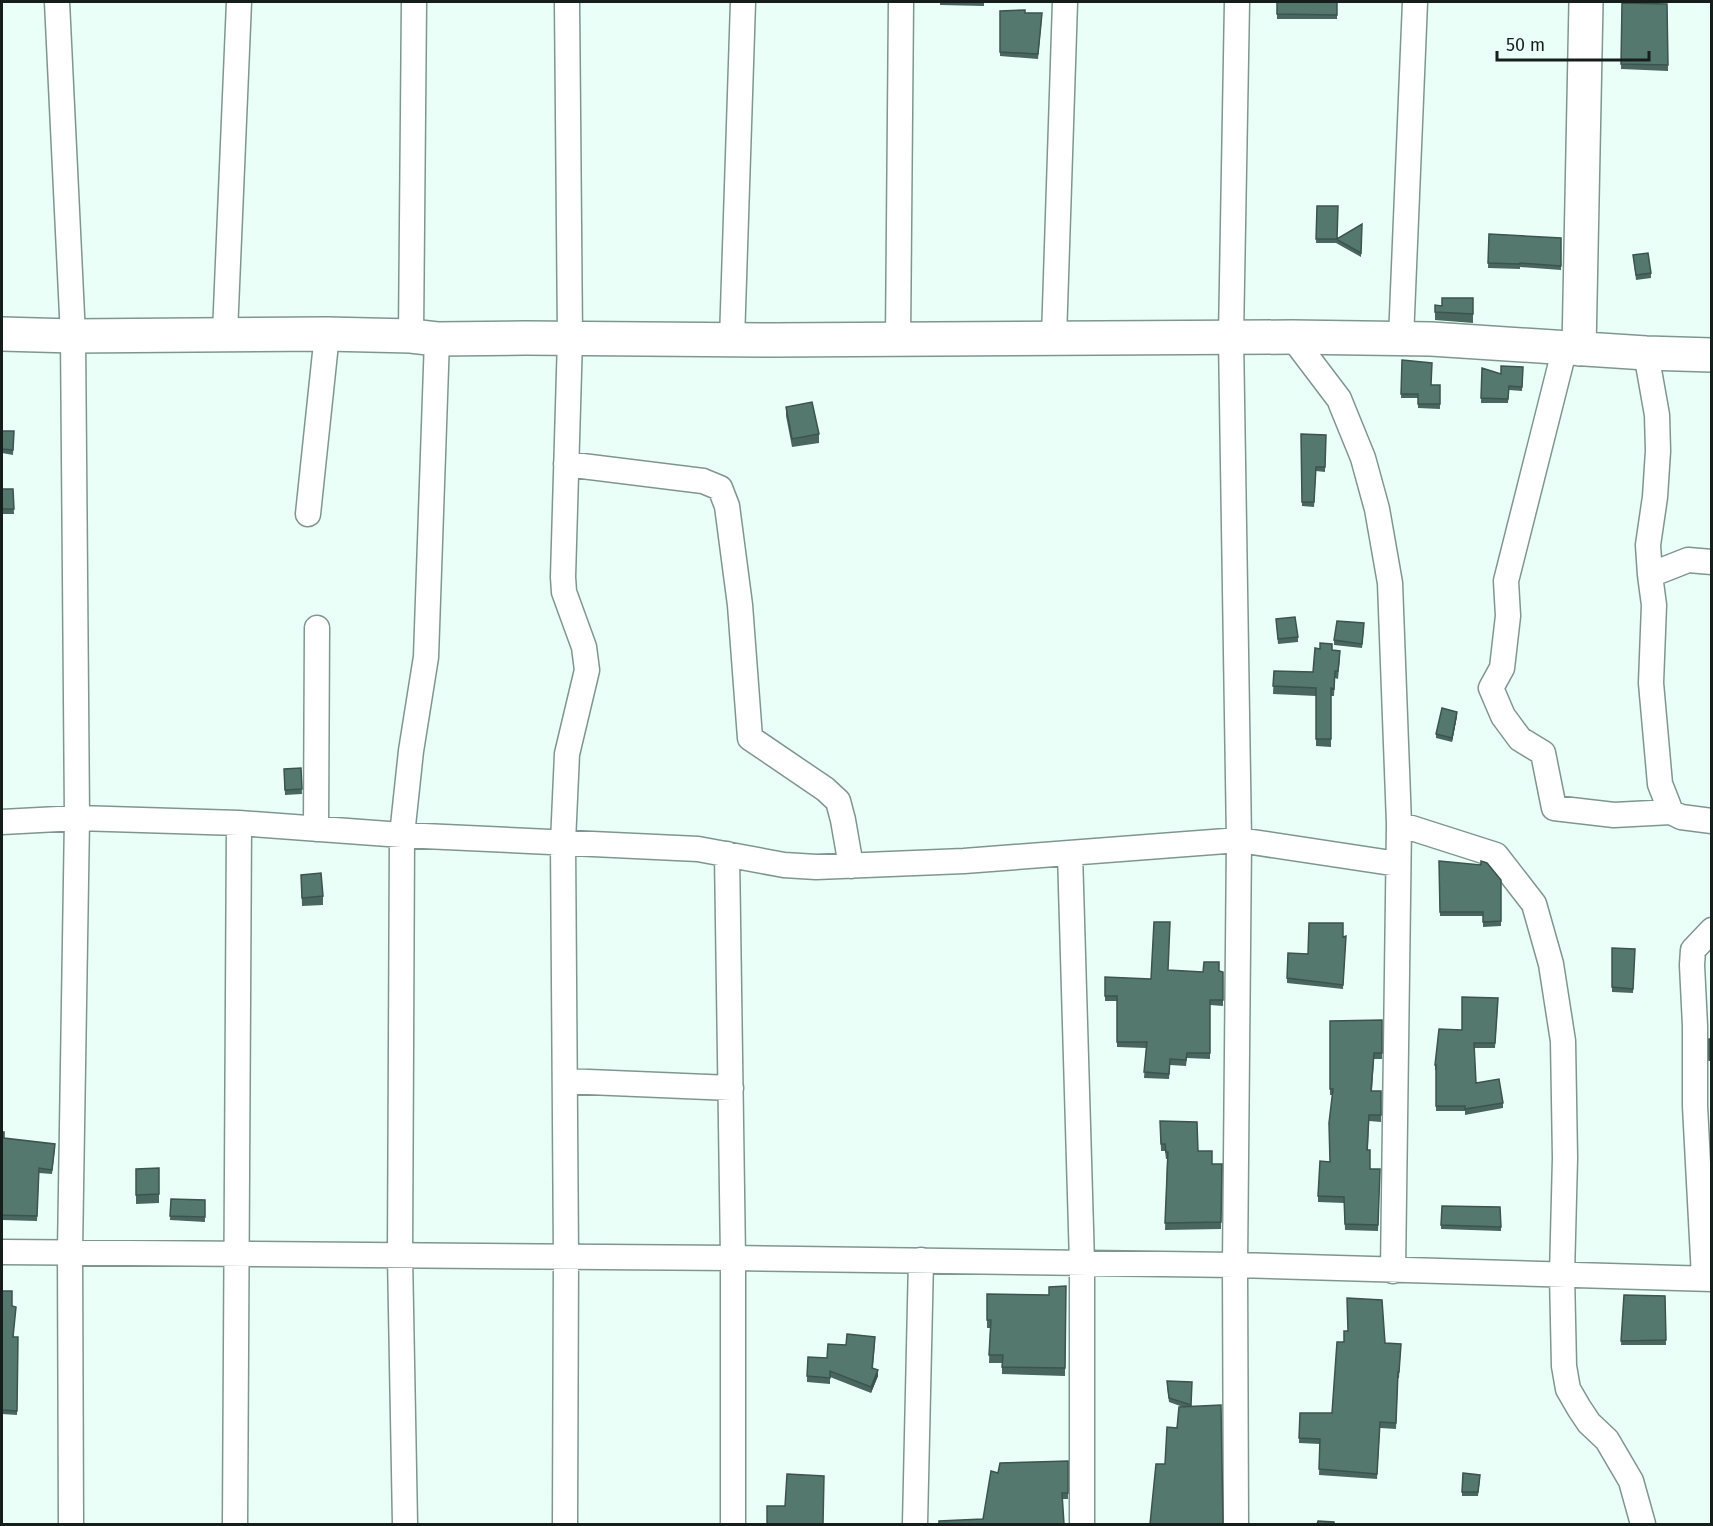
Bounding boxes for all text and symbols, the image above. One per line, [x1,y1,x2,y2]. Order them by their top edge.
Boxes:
scale bar [1497,24,1648,62]
text: 50 m [1506,34,1545,56]

